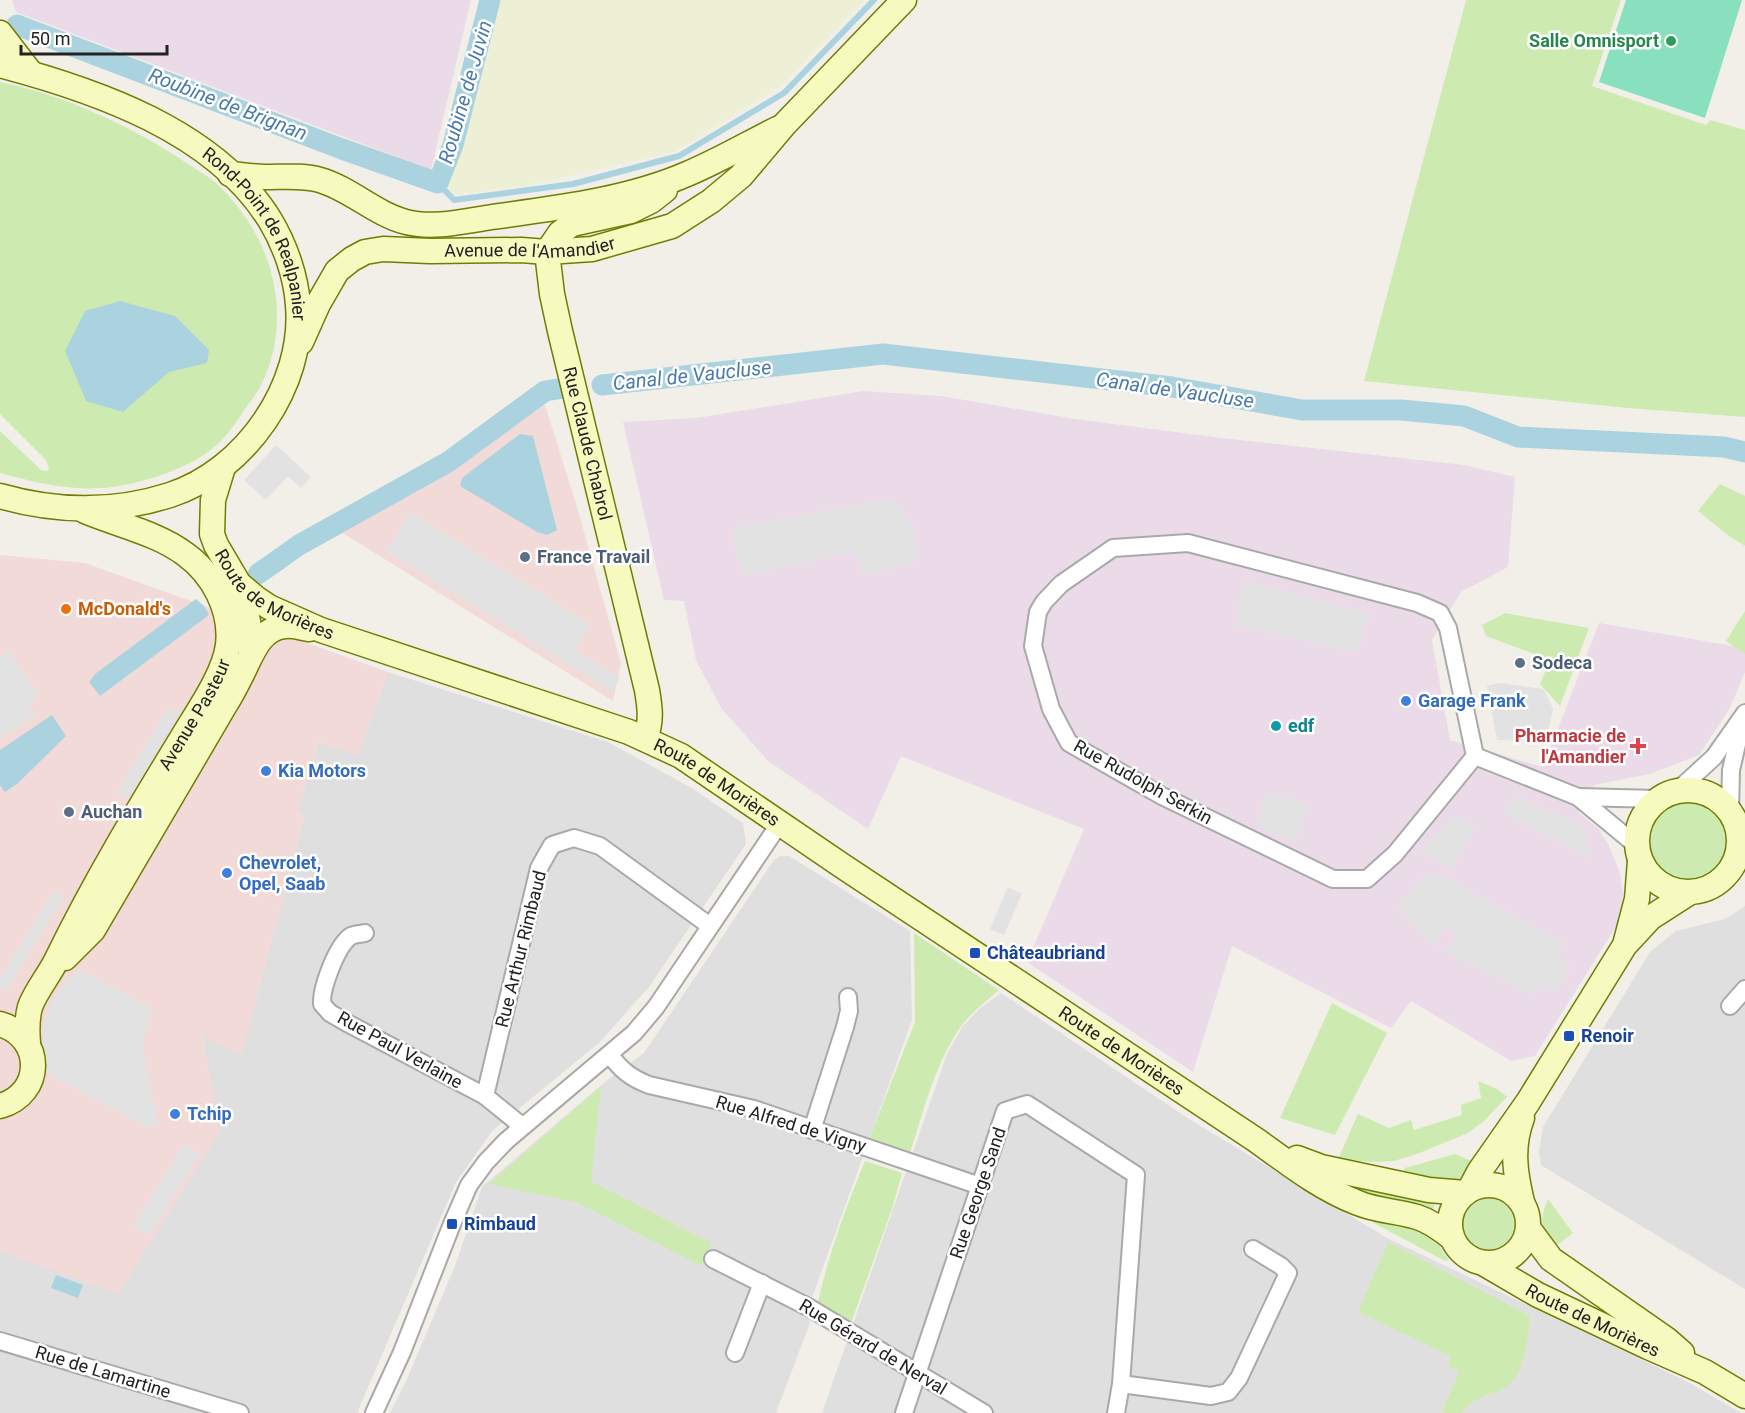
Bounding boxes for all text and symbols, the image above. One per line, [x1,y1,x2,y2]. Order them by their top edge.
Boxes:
scale bar [21,18,166,56]
water label: Roubine de Juvin [433,18,497,166]
text: 50 m [30,28,70,49]
place label: Salle Omnisport [1529,30,1659,51]
marker: Salle Omnisport [1664,34,1678,48]
water label: Roubine de Brignan [145,63,311,145]
street label: Rond-Point de Realpanier [199,143,310,321]
street label: Avenue de l'Amandier [444,232,617,262]
water label: Canal de Vaucluse [612,355,772,395]
street label: Rue Claude Chabrol [559,365,616,522]
water label: Canal de Vaucluse [1094,367,1256,413]
street label: Route de Morières [211,545,337,644]
place label: France Travail [537,546,650,567]
marker: France Travail [518,550,532,564]
place label: McDonald's [78,598,171,619]
marker: McDonald's [59,602,73,616]
place label: Sodeca [1532,652,1592,673]
street label: Avenue Pasteur [154,656,234,774]
marker: Sodeca [1513,656,1527,670]
place label: Garage Frank [1418,690,1526,711]
marker: Garage Frank [1399,694,1413,708]
place label: edf [1288,715,1315,736]
marker: edf [1269,719,1283,733]
place label: Pharmacie de l'Amandier [1515,725,1626,767]
street label: Route de Morières [650,734,784,830]
street label: Rue Rudolph Serkin [1070,735,1216,828]
marker: Pharmacie de l'Amandier [1631,739,1645,753]
place label: Kia Motors [278,760,366,781]
marker: Kia Motors [259,764,273,778]
place label: Auchan [81,801,142,822]
marker: Auchan [62,805,76,819]
place label: Chevrolet, Opel, Saab [239,852,325,894]
marker: Chevrolet, Opel, Saab [220,866,234,880]
street label: Rue Arthur Rimbaud [491,868,550,1029]
place label: Châteaubriand [987,942,1105,963]
marker: Châteaubriand [968,946,982,960]
street label: Route de Morières [1055,1001,1188,1100]
street label: Rue Paul Verlaine [334,1007,466,1093]
place label: Renoir [1581,1025,1634,1046]
marker: Renoir [1562,1029,1576,1043]
street label: Rue Alfred de Vigny [713,1091,869,1157]
place label: Tchip [187,1103,232,1124]
marker: Tchip [168,1107,182,1121]
street label: Rue George Sand [945,1124,1010,1261]
place label: Rimbaud [464,1213,536,1234]
marker: Rimbaud [445,1217,459,1231]
street label: Route de Morières [1522,1279,1663,1361]
street label: Rue Gérard de Nerval [796,1294,951,1399]
street label: Rue de Lamartine [33,1341,173,1402]

